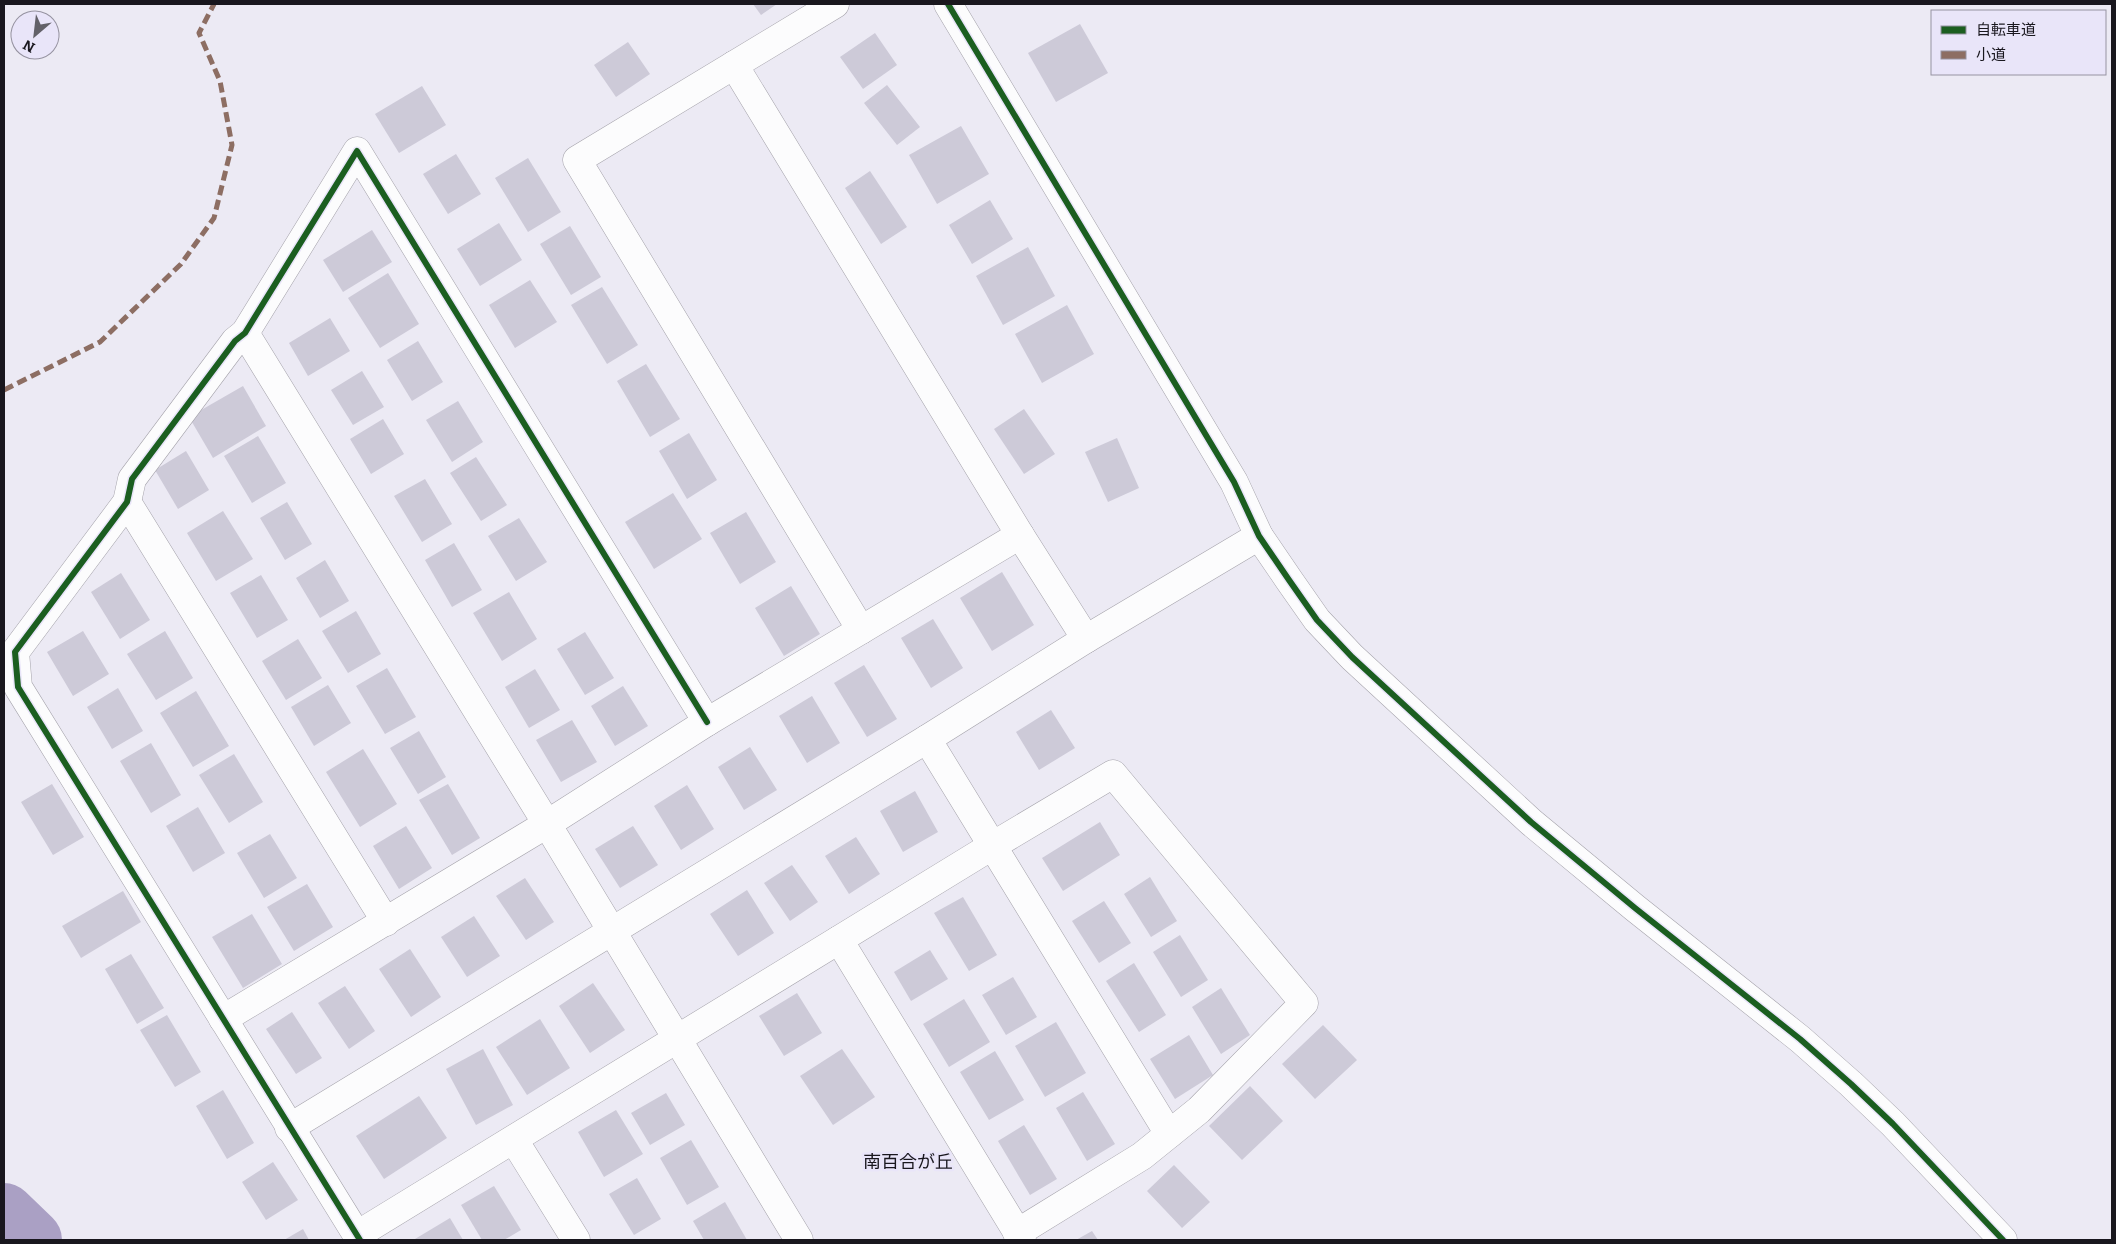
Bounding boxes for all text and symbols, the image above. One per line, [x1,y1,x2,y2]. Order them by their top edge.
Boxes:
north arrow [10,10,60,60]
legend [1931,10,2106,75]
text: 自転車道 [1976,21,2036,39]
text: N [20,36,38,56]
text: 小道 [1976,46,2006,64]
district label: 南百合が丘 [863,1151,953,1173]

